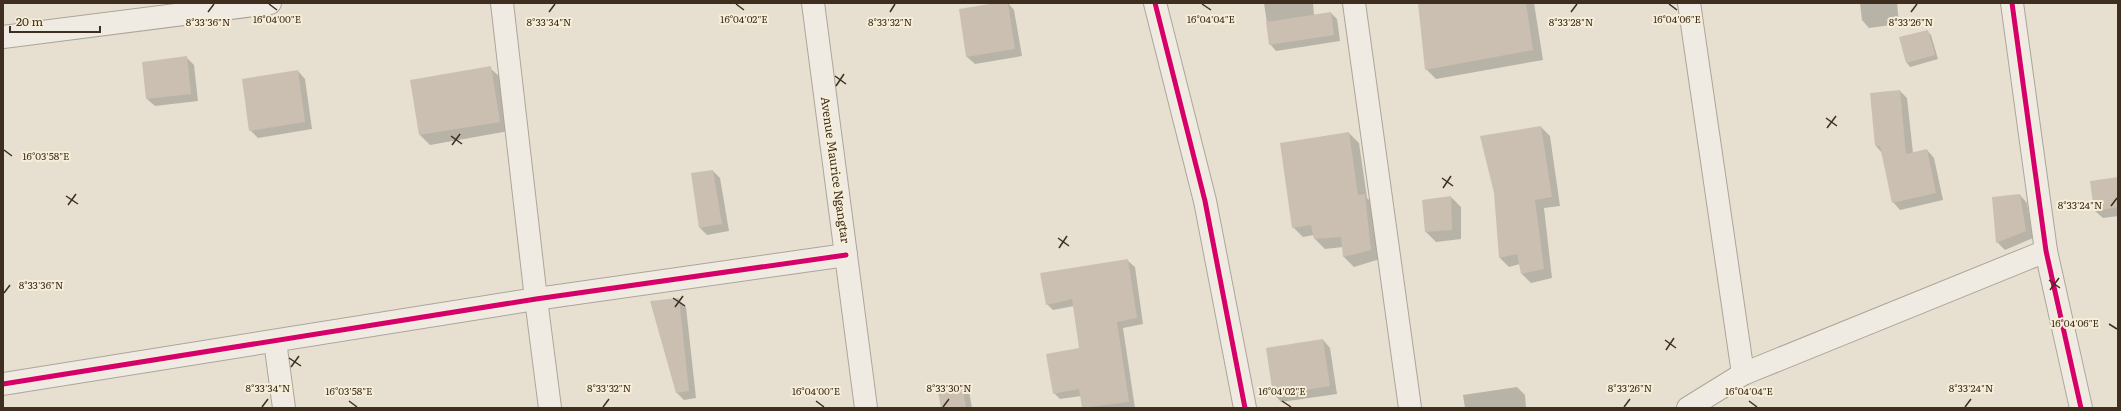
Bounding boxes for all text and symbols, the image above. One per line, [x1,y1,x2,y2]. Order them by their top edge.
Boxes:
scale bar [10,8,100,34]
text: 16°04'00"E [253,11,301,26]
text: 16°04'02"E [720,11,768,26]
text: 16°04'04"E [1187,11,1235,26]
text: 16°04'06"E [1653,11,1701,26]
text: 20 m [16,12,43,30]
text: 8°33'36"N [186,14,230,29]
text: 8°33'34"N [527,14,571,29]
text: 8°33'32"N [868,14,912,29]
text: 8°33'28"N [1549,14,1593,29]
text: 8°33'26"N [1889,14,1933,29]
street label: Avenue Maurice Ngangtar [817,95,855,245]
text: 16°03'58"E [23,148,69,163]
text: 8°33'24"N [2058,197,2102,212]
text: 8°33'36"N [19,277,63,292]
text: 16°04'06"E [2051,315,2099,330]
text: 8°33'34"N [246,380,290,395]
text: 8°33'32"N [587,380,631,395]
text: 8°33'30"N [926,380,972,395]
text: 8°33'26"N [1608,380,1652,395]
text: 8°33'24"N [1949,380,1993,395]
text: 16°03'58"E [326,383,372,398]
text: 16°04'00"E [792,383,840,398]
text: 16°04'02"E [1258,383,1306,398]
text: 16°04'04"E [1725,383,1773,398]

